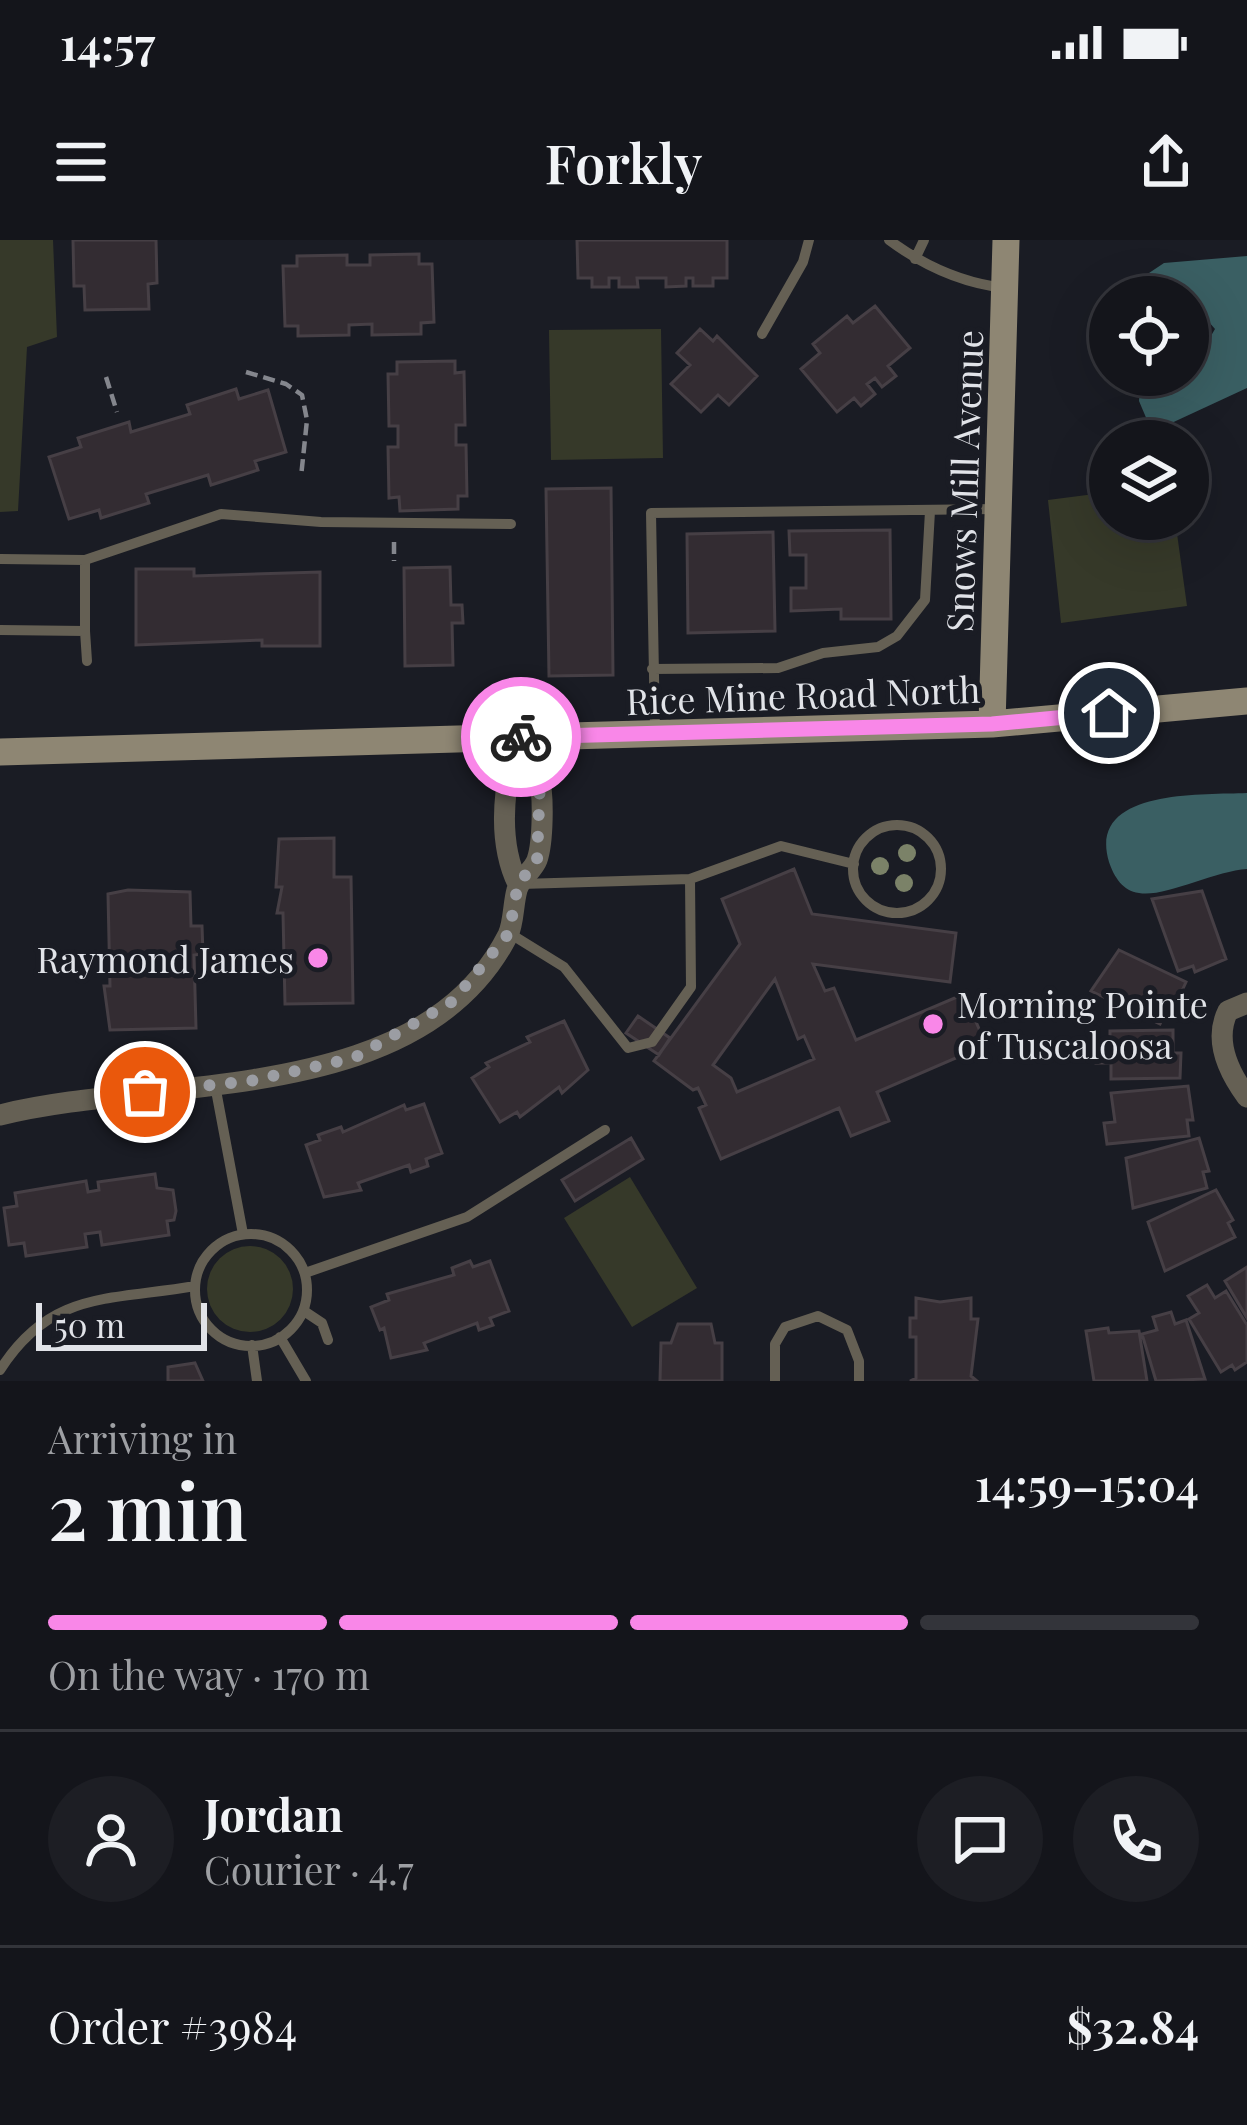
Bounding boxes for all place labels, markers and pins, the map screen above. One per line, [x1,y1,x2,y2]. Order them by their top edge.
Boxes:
pin [1058,662,1160,764]
place label: Raymond James [37,934,294,982]
marker: Raymond James [305,945,331,971]
place label: Morning Pointe of Tuscaloosa [957,979,1208,1068]
marker: Morning Pointe of Tuscaloosa [920,1011,946,1037]
pin [94,1041,196,1143]

